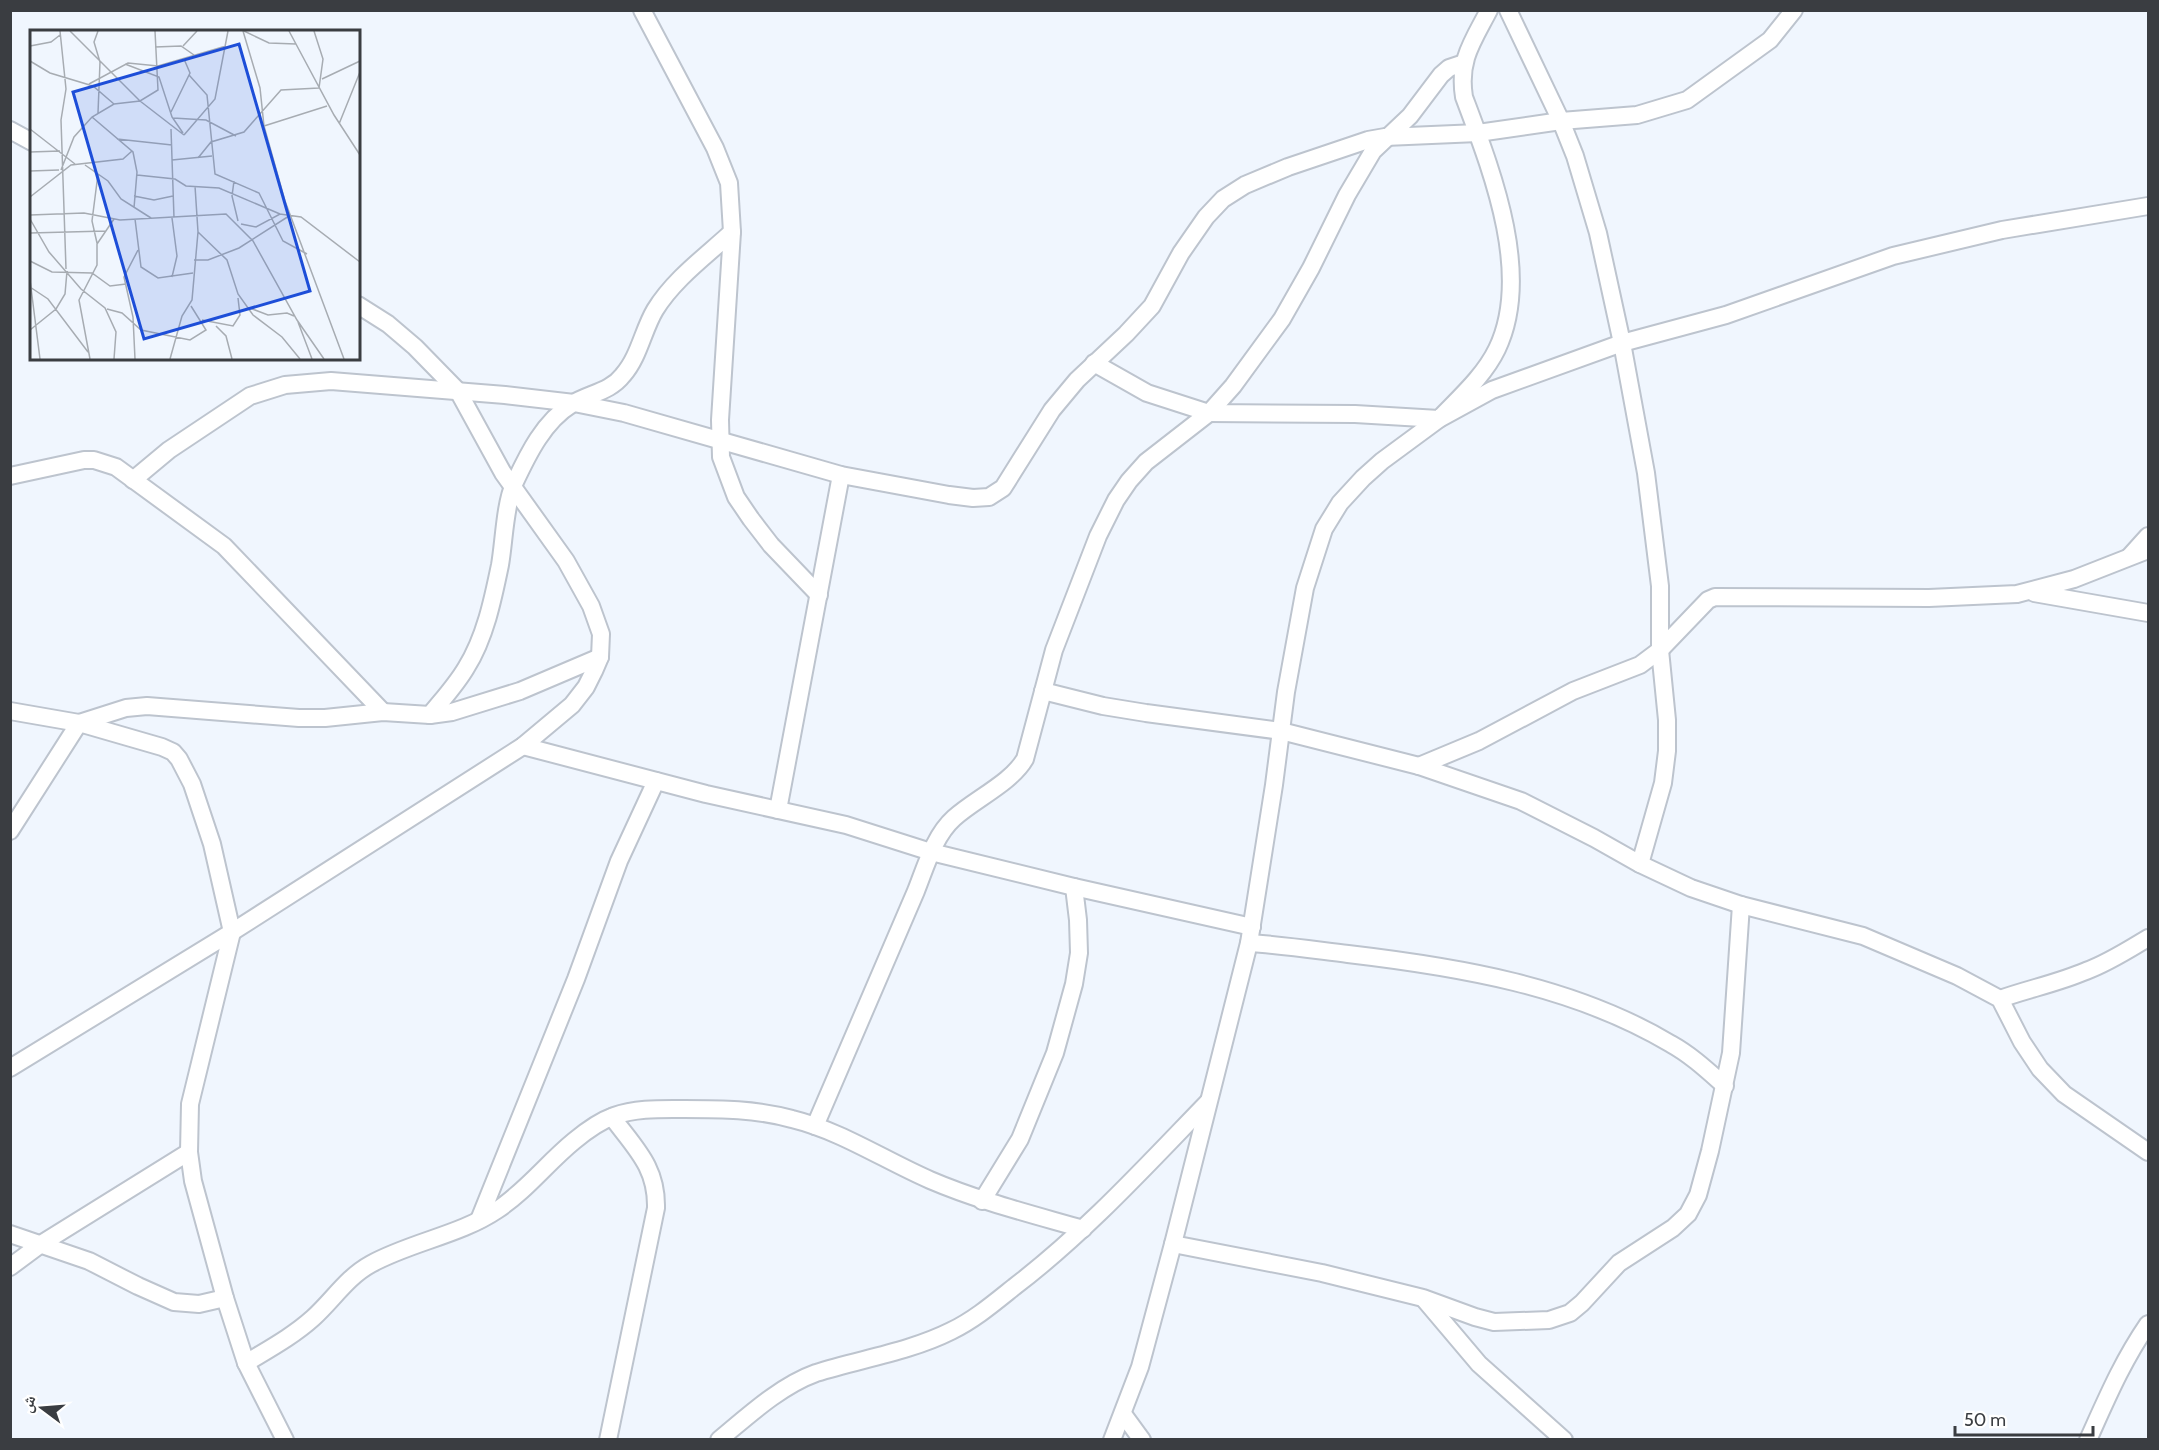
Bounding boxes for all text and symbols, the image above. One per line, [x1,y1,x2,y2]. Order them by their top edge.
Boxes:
inset map [30,30,360,360]
north arrow [12,1378,72,1438]
text: ش [17,1393,40,1415]
scale bar [1955,1399,2093,1437]
text: 50 m [1964,1409,2006,1431]

